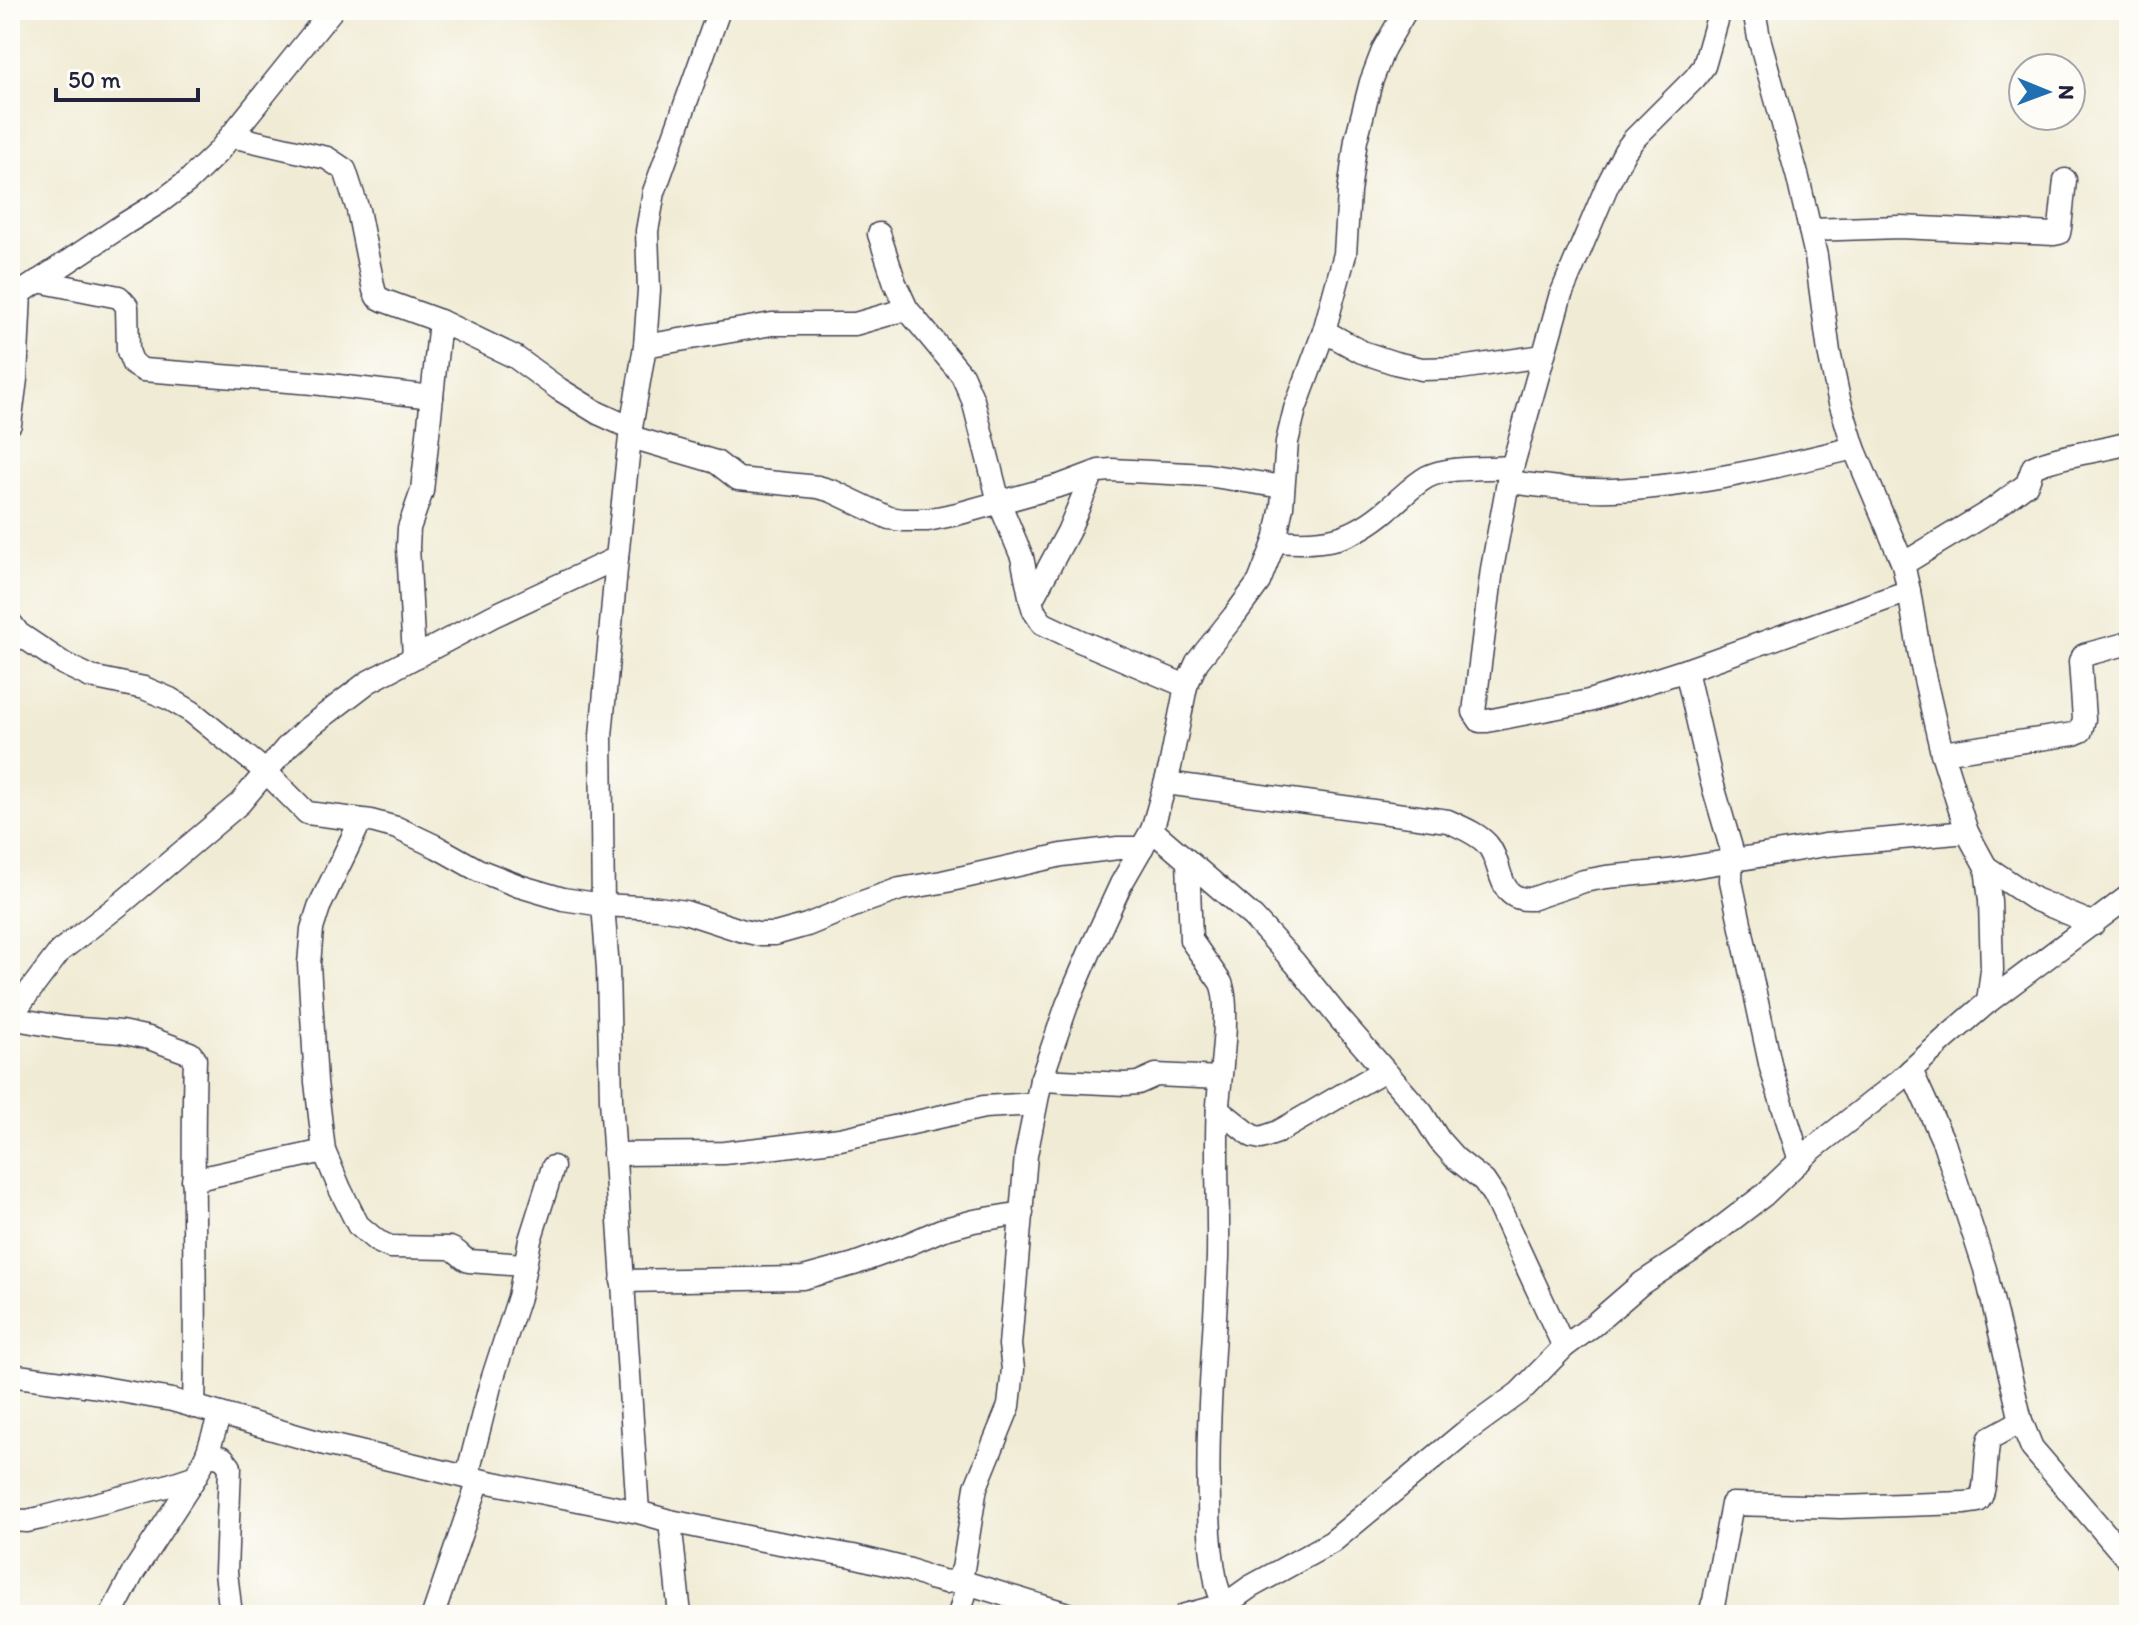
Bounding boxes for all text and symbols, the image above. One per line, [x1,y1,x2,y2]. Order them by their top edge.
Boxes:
scale bar [56,52,198,102]
north arrow [2007,52,2087,132]
text: 50 m [68,65,121,94]
text: N [2053,85,2080,100]

